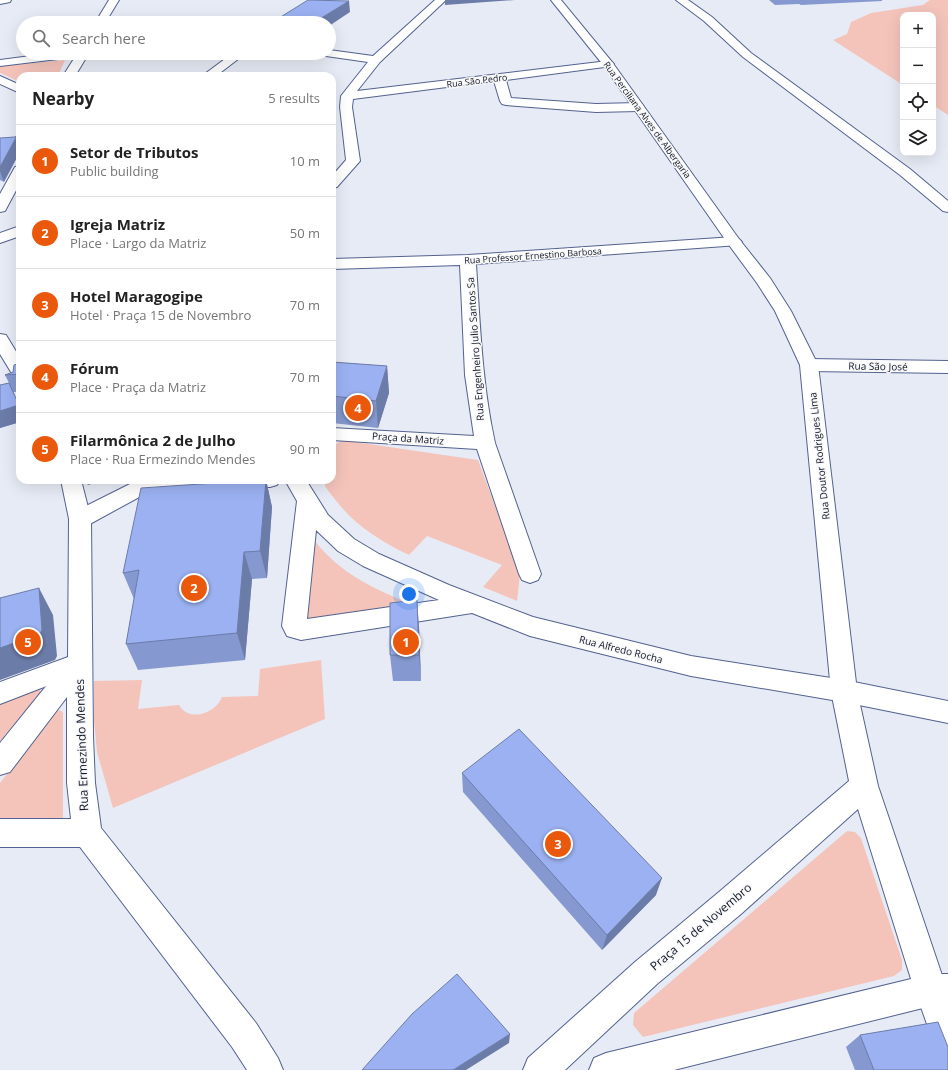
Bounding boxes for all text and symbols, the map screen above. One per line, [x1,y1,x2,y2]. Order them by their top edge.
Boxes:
map controls [900,12,936,156]
button: + [900,12,936,48]
search box [16,16,336,60]
icon: search [30,27,52,49]
text: Search here [62,28,146,48]
button: − [900,48,936,84]
street label: Rua Perciliana Alves de Albergaria [601,59,694,181]
street label: Rua São Pedro [446,70,508,91]
button: locate [900,84,936,120]
text: Nearby [32,87,94,110]
text: 5 results [268,89,320,107]
button: layers [900,120,936,156]
text: Setor de Tributos [70,142,199,162]
text: 1 [41,152,49,170]
text: 10 m [290,152,320,170]
text: Public building [70,162,159,180]
text: Igreja Matriz [70,214,165,234]
text: 2 [41,224,49,242]
text: 50 m [290,224,320,242]
text: Place · Largo da Matriz [70,234,206,252]
street label: Rua Professor Ernestino Barbosa [464,244,602,267]
street label: Rua Engenheiro Julio Santos Sa [463,277,487,421]
text: Hotel Maragogipe [70,286,203,306]
text: 3 [41,296,49,314]
text: 70 m [290,296,320,314]
text: Hotel · Praça 15 de Novembro [70,306,251,324]
text: Fórum [70,358,119,378]
street label: Rua São José [848,358,908,374]
text: 4 [41,368,49,386]
text: 70 m [290,368,320,386]
text: Place · Praça da Matriz [70,378,206,396]
street label: Rua Doutor Rodrigues Lima [805,392,833,520]
pin: 4 [345,393,371,423]
street label: Praça da Matriz [371,428,445,448]
text: Filarmônica 2 de Julho [70,430,236,450]
text: 5 [41,440,49,458]
text: 90 m [290,440,320,458]
text: Place · Rua Ermezindo Mendes [70,450,255,468]
pin: 2 [181,573,207,603]
your location [399,584,419,604]
pin: 5 [15,627,41,657]
pin: 1 [393,627,419,657]
street label: Rua Alfredo Rocha [578,632,664,666]
street label: Rua Ermezindo Mendes [71,678,92,811]
pin: 3 [545,829,571,859]
street label: Praça 15 de Novembro [646,879,755,974]

